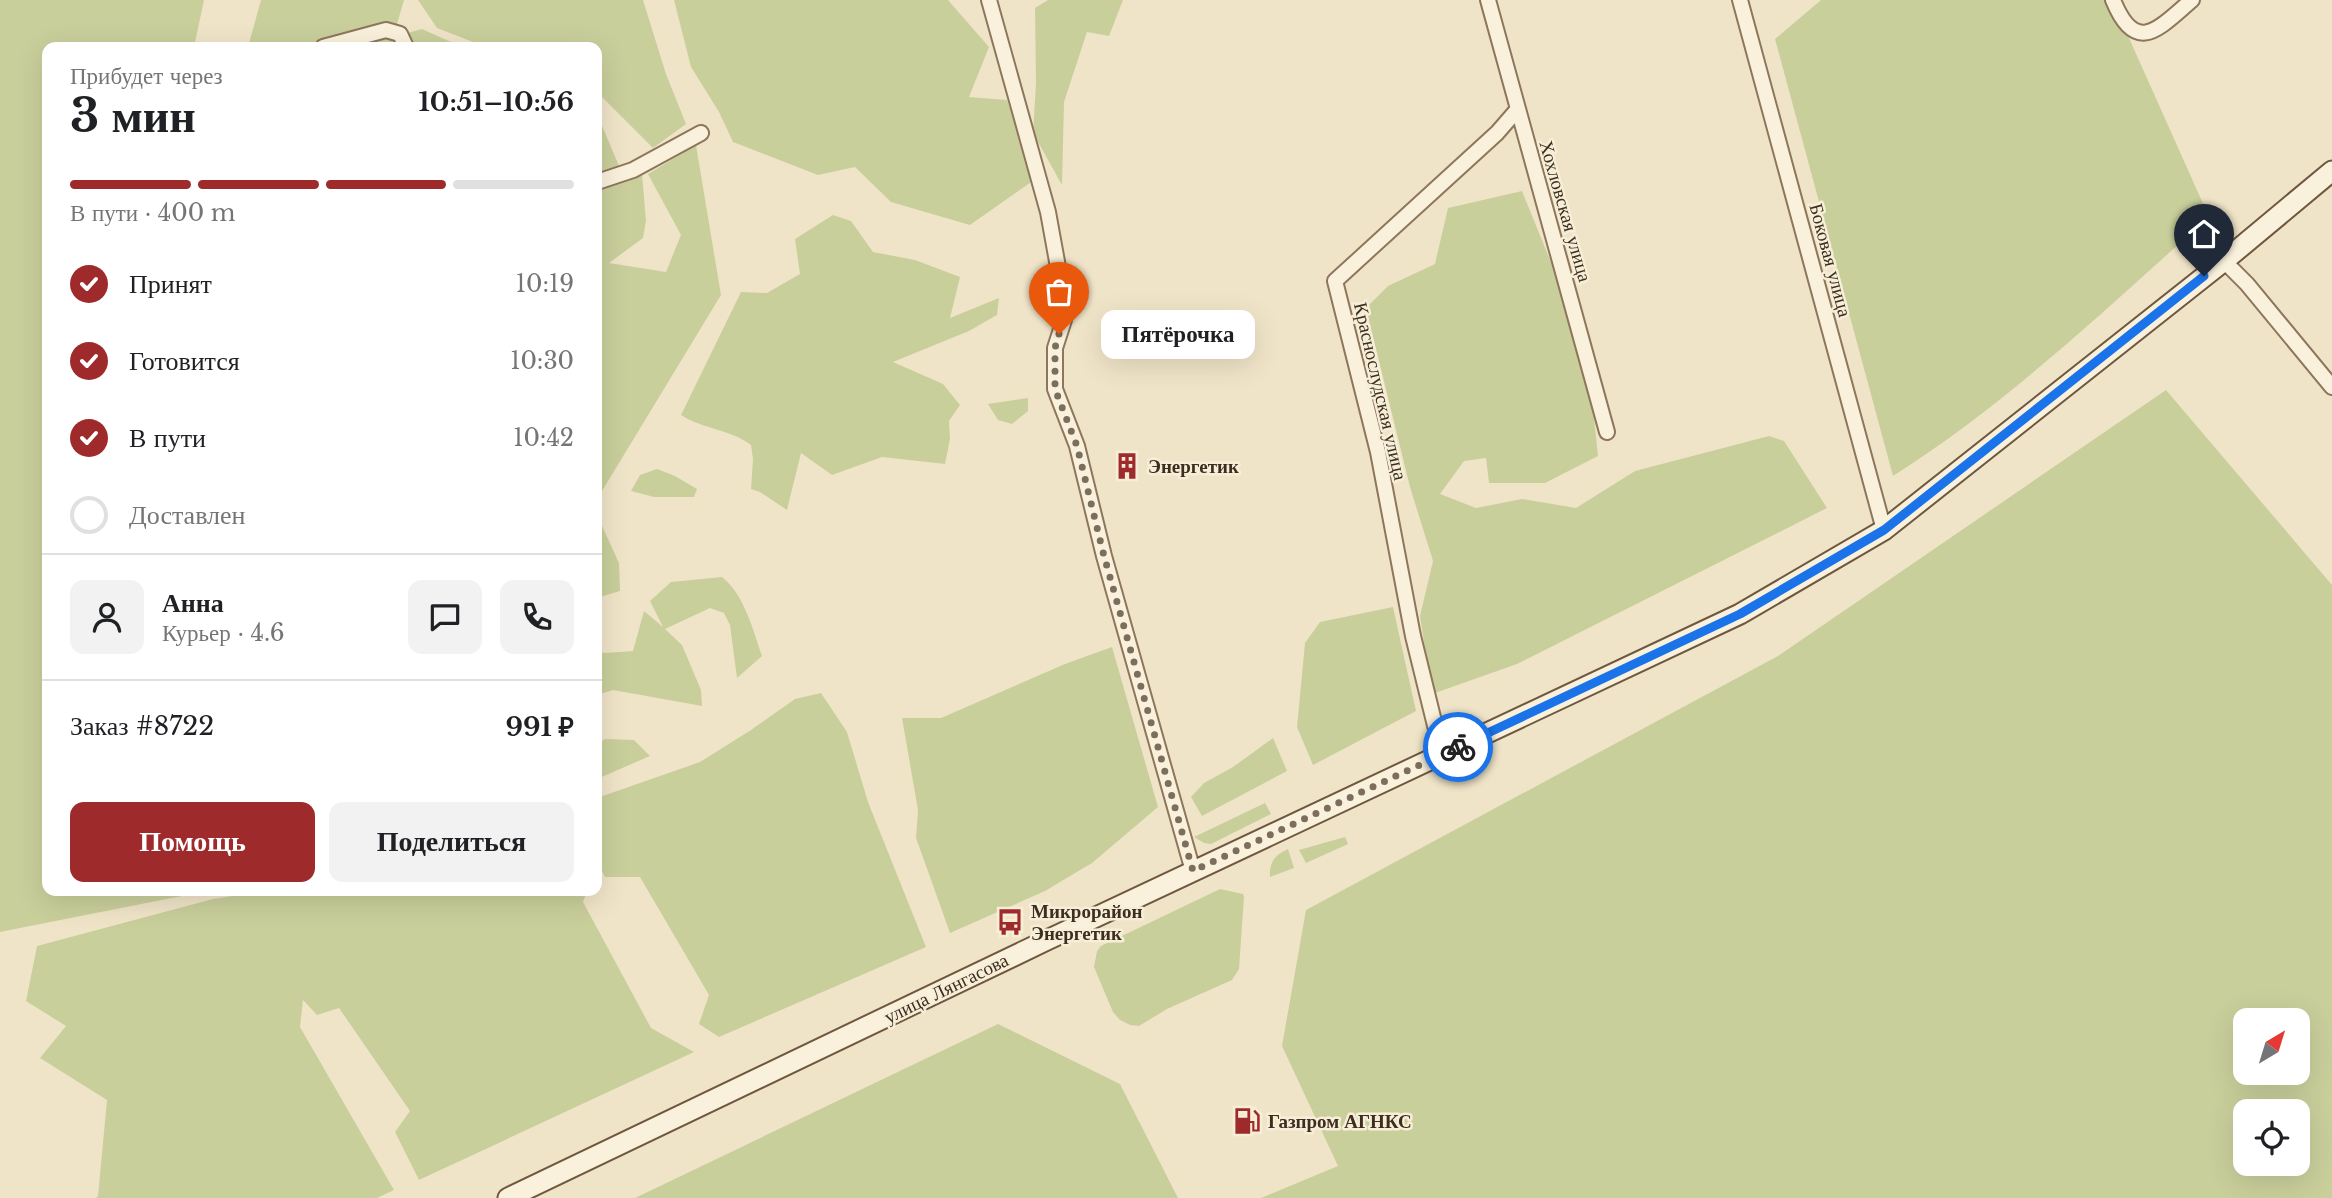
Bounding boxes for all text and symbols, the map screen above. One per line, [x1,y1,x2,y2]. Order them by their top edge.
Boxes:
text: Прибудет через [70,62,223,90]
text: 10:51–10:56 [419,86,574,118]
text: 3 мин [70,87,196,144]
street label: Хохловская улица [1534,138,1597,285]
text: В пути · 400 m [70,199,235,227]
street label: Боковая улица [1804,201,1857,320]
pin [2174,204,2234,276]
icon: home [2185,215,2223,253]
pin [1029,262,1089,334]
icon: check [70,265,108,303]
text: Принят [129,268,212,300]
text: 10:19 [516,270,574,298]
icon: bag [1040,273,1078,311]
street label: Краснослудская улица [1349,300,1412,483]
callout: Пятёрочка [1101,310,1255,358]
text: Пятёрочка [1122,320,1234,348]
icon: check [70,342,108,380]
text: Готовится [129,345,240,377]
text: 10:30 [510,347,574,375]
icon: check [70,419,108,457]
text: В пути [129,422,206,454]
text: 10:42 [513,424,574,452]
building icon: Энергетик [1112,451,1142,481]
place label: Энергетик [1148,455,1239,478]
text: Доставлен [129,499,246,531]
button: person [70,580,144,654]
button: chat [408,580,482,654]
button: phone [500,580,574,654]
text: Анна [162,587,224,619]
text: Курьер · 4.6 [162,619,285,647]
text: Заказ #8722 [70,710,214,742]
text: 991 ₽ [506,711,574,743]
courier [1423,712,1493,782]
icon: bike [1439,728,1477,766]
button: Помощь [70,802,315,882]
button: Поделиться [329,802,574,882]
place label: Микрорайон Энергетик [1031,900,1142,945]
bus stop icon: Микрорайон Энергетик [995,907,1025,937]
street label: улица Лянгасова [880,948,1013,1028]
north arrow [2233,1008,2310,1085]
map controls [2233,1008,2310,1176]
button: locate [2233,1099,2310,1176]
fuel station icon: Газпром АГНКС [1232,1106,1262,1136]
place label: Газпром АГНКС [1268,1110,1412,1133]

